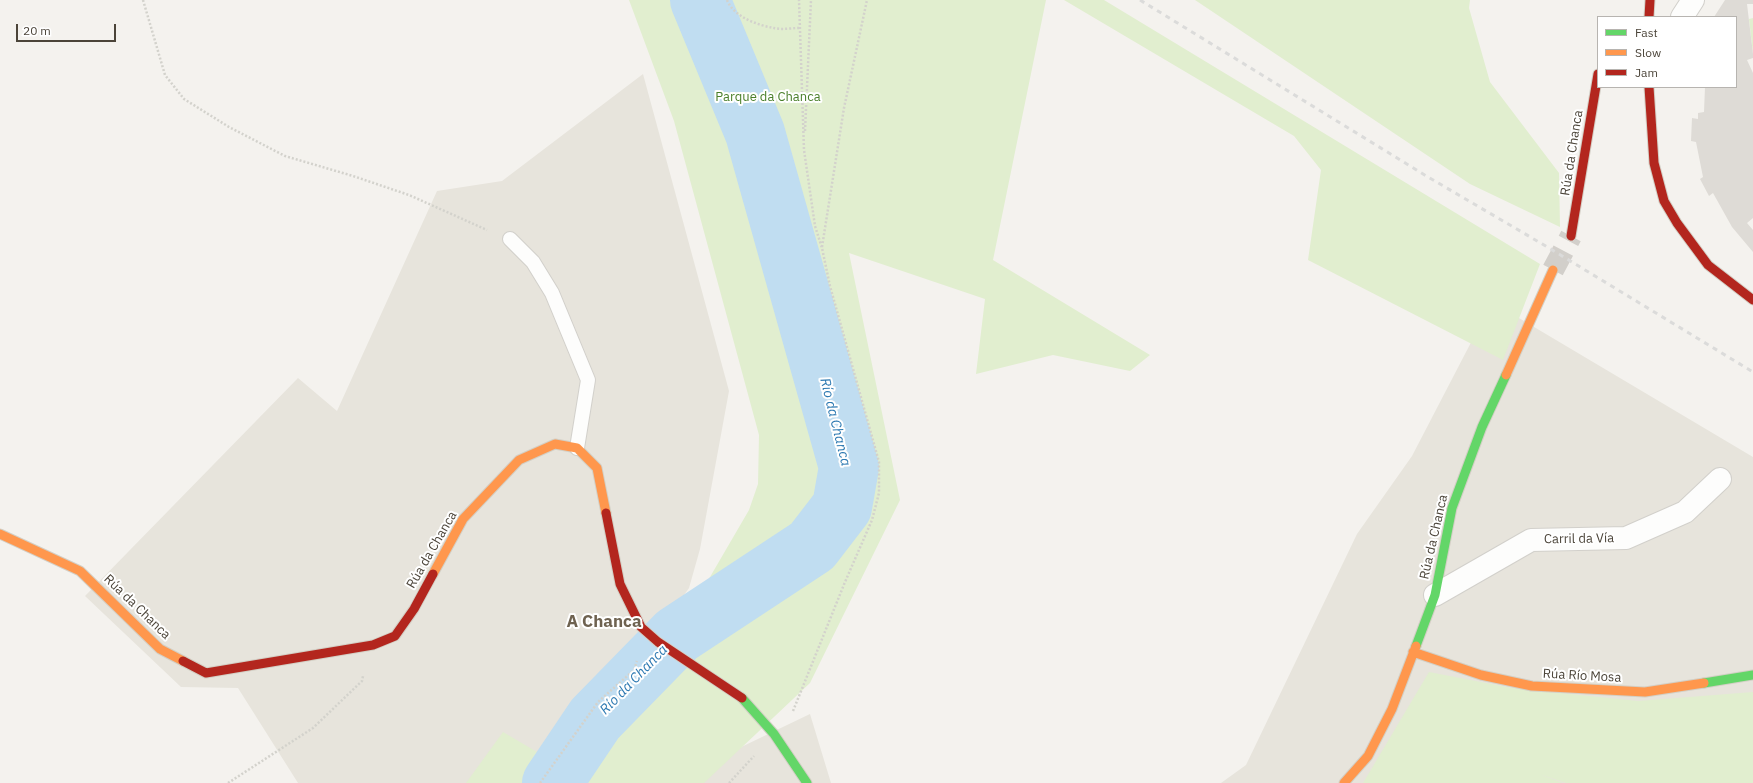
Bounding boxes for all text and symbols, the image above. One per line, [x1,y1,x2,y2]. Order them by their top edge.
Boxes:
scale bar [18,16,118,42]
legend [1597,16,1737,88]
text: 20 m [23,23,51,38]
text: Fast [1635,25,1658,40]
text: Slow [1635,45,1661,60]
text: Jam [1635,65,1658,80]
park label: Parque da Chanca [715,89,821,105]
street label: Rúa da Chanca [1558,109,1586,197]
water label: Río da Chanca [816,376,854,468]
street label: Rúa da Chanca [1417,493,1451,581]
street label: Rúa da Chanca [404,509,460,591]
street label: Carril da Vía [1544,531,1614,547]
street label: Rúa da Chanca [100,571,174,643]
district label: A Chanca [566,612,642,632]
water label: Río da Chanca [597,642,671,718]
street label: Rúa Río Mosa [1542,666,1622,686]

